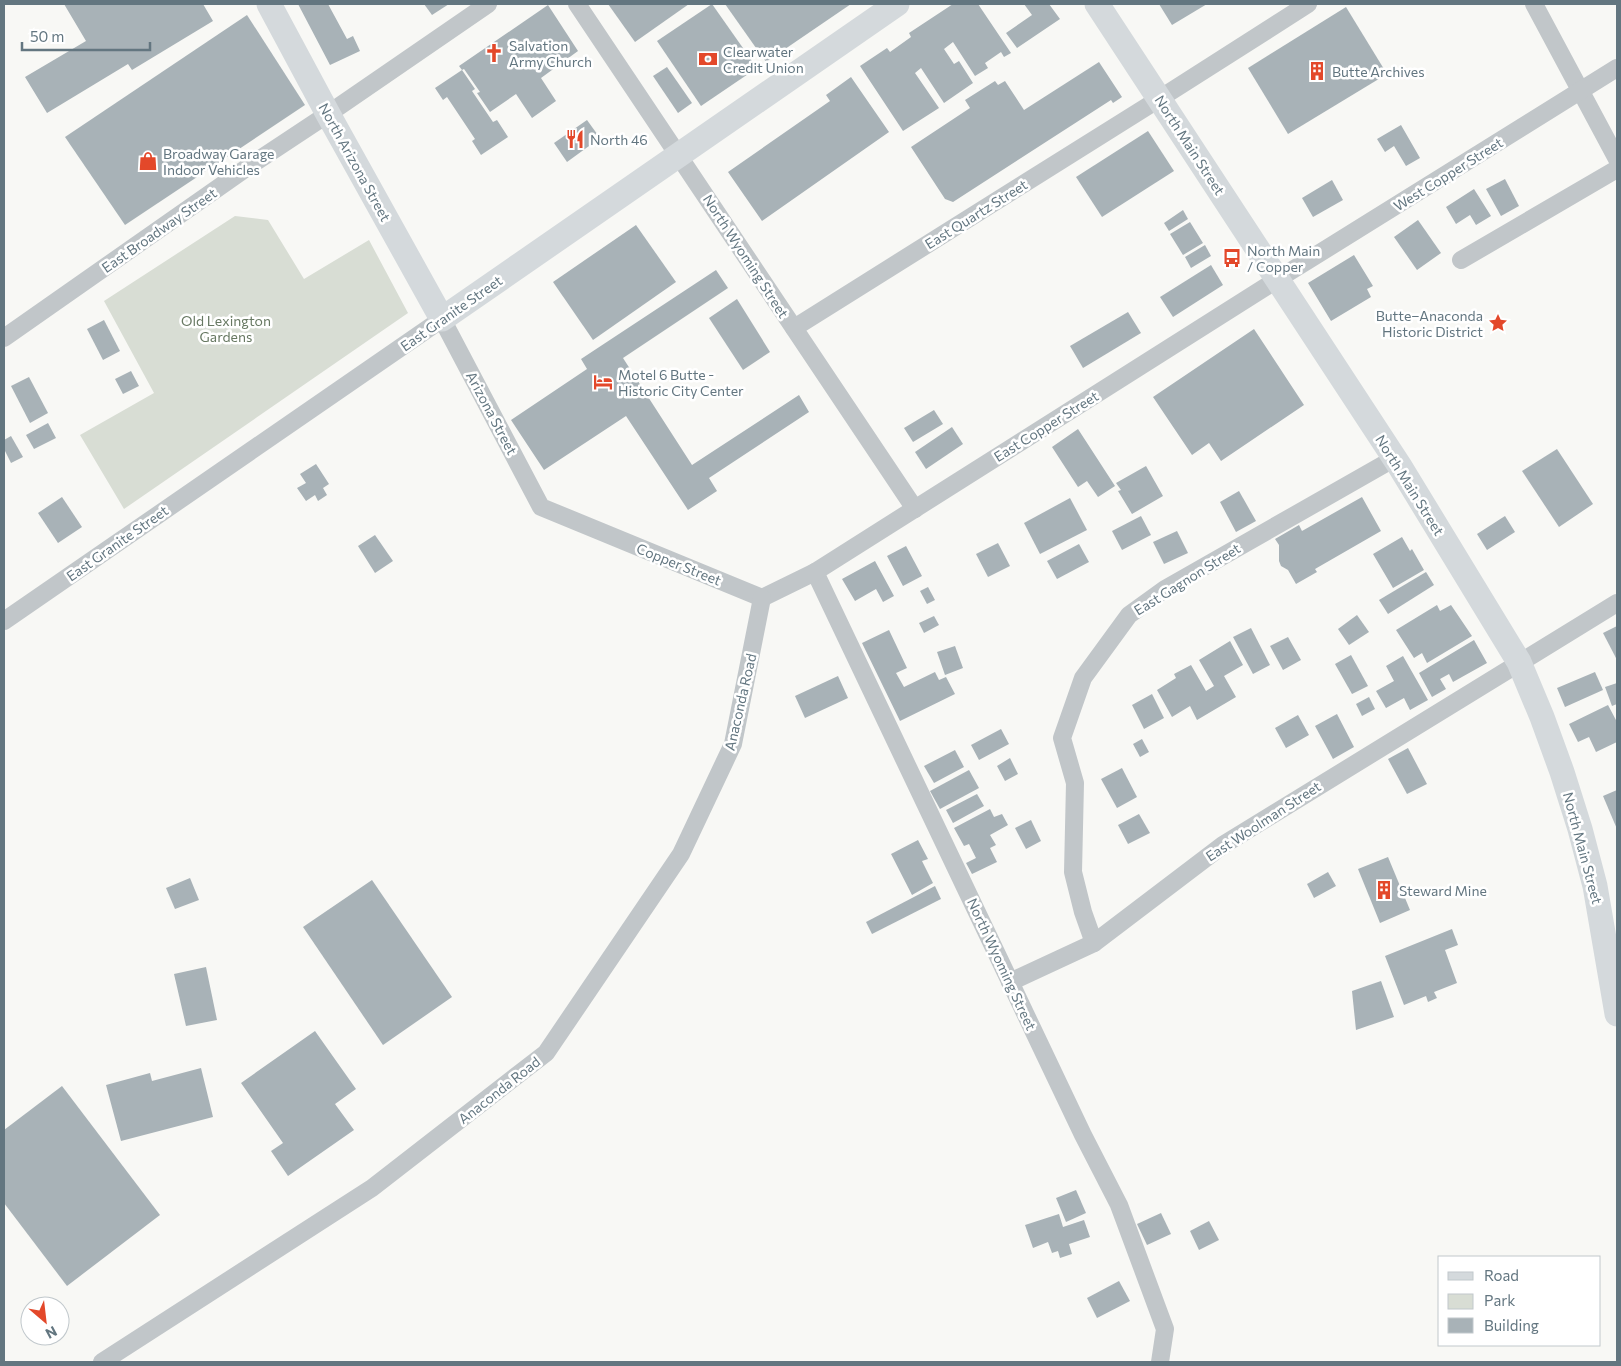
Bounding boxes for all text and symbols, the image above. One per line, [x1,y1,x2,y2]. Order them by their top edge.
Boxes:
scale bar [22,20,150,52]
text: 50 m [30,27,64,45]
place label: Salvation Army Church [509,37,592,70]
church icon: Salvation Army Church [483,42,505,64]
place label: Clearwater Credit Union [723,43,804,76]
bank icon: Clearwater Credit Union [697,48,719,70]
building icon: Butte Archives [1306,60,1328,82]
place label: Butte Archives [1332,63,1425,80]
street label: North Main Street [1151,92,1229,198]
street label: North Arizona Street [315,100,395,224]
restaurant icon: North 46 [564,128,586,150]
place label: North 46 [590,131,648,148]
street label: West Copper Street [1390,133,1506,214]
place label: Broadway Garage Indoor Vehicles [163,145,275,178]
shop icon: Broadway Garage Indoor Vehicles [137,150,159,172]
street label: East Quartz Street [922,176,1031,252]
street label: East Broadway Street [98,184,220,276]
street label: North Wyoming Street [700,191,792,321]
place label: North Main / Copper [1247,242,1320,275]
bus stop icon: North Main / Copper [1221,247,1243,269]
street label: East Granite Street [397,271,505,354]
place label: Butte–Anaconda Historic District [1376,307,1483,340]
park label: Old Lexington Gardens [181,312,271,345]
place icon: Butte–Anaconda Historic District [1487,312,1509,334]
place label: Motel 6 Butte - Historic City Center [618,366,744,399]
street label: Arizona Street [463,368,521,458]
hotel icon: Motel 6 Butte - Historic City Center [592,371,614,393]
street label: East Copper Street [991,387,1102,465]
street label: North Main Street [1372,432,1448,539]
street label: East Granite Street [63,501,171,584]
street label: Copper Street [634,539,724,589]
street label: East Gagnon Street [1131,539,1244,619]
street label: Anaconda Road [721,652,759,752]
street label: East Woolman Street [1202,777,1324,865]
street label: North Main Street [1560,790,1606,906]
building icon: Steward Mine [1373,879,1395,901]
place label: Steward Mine [1399,882,1487,899]
street label: North Wyoming Street [964,895,1040,1033]
street label: Anaconda Road [455,1053,543,1127]
legend [1438,1256,1601,1346]
text: Road [1484,1266,1519,1284]
text: Park [1484,1291,1515,1309]
north arrow [20,1296,70,1346]
text: Building [1484,1316,1539,1334]
text: N [43,1323,60,1343]

